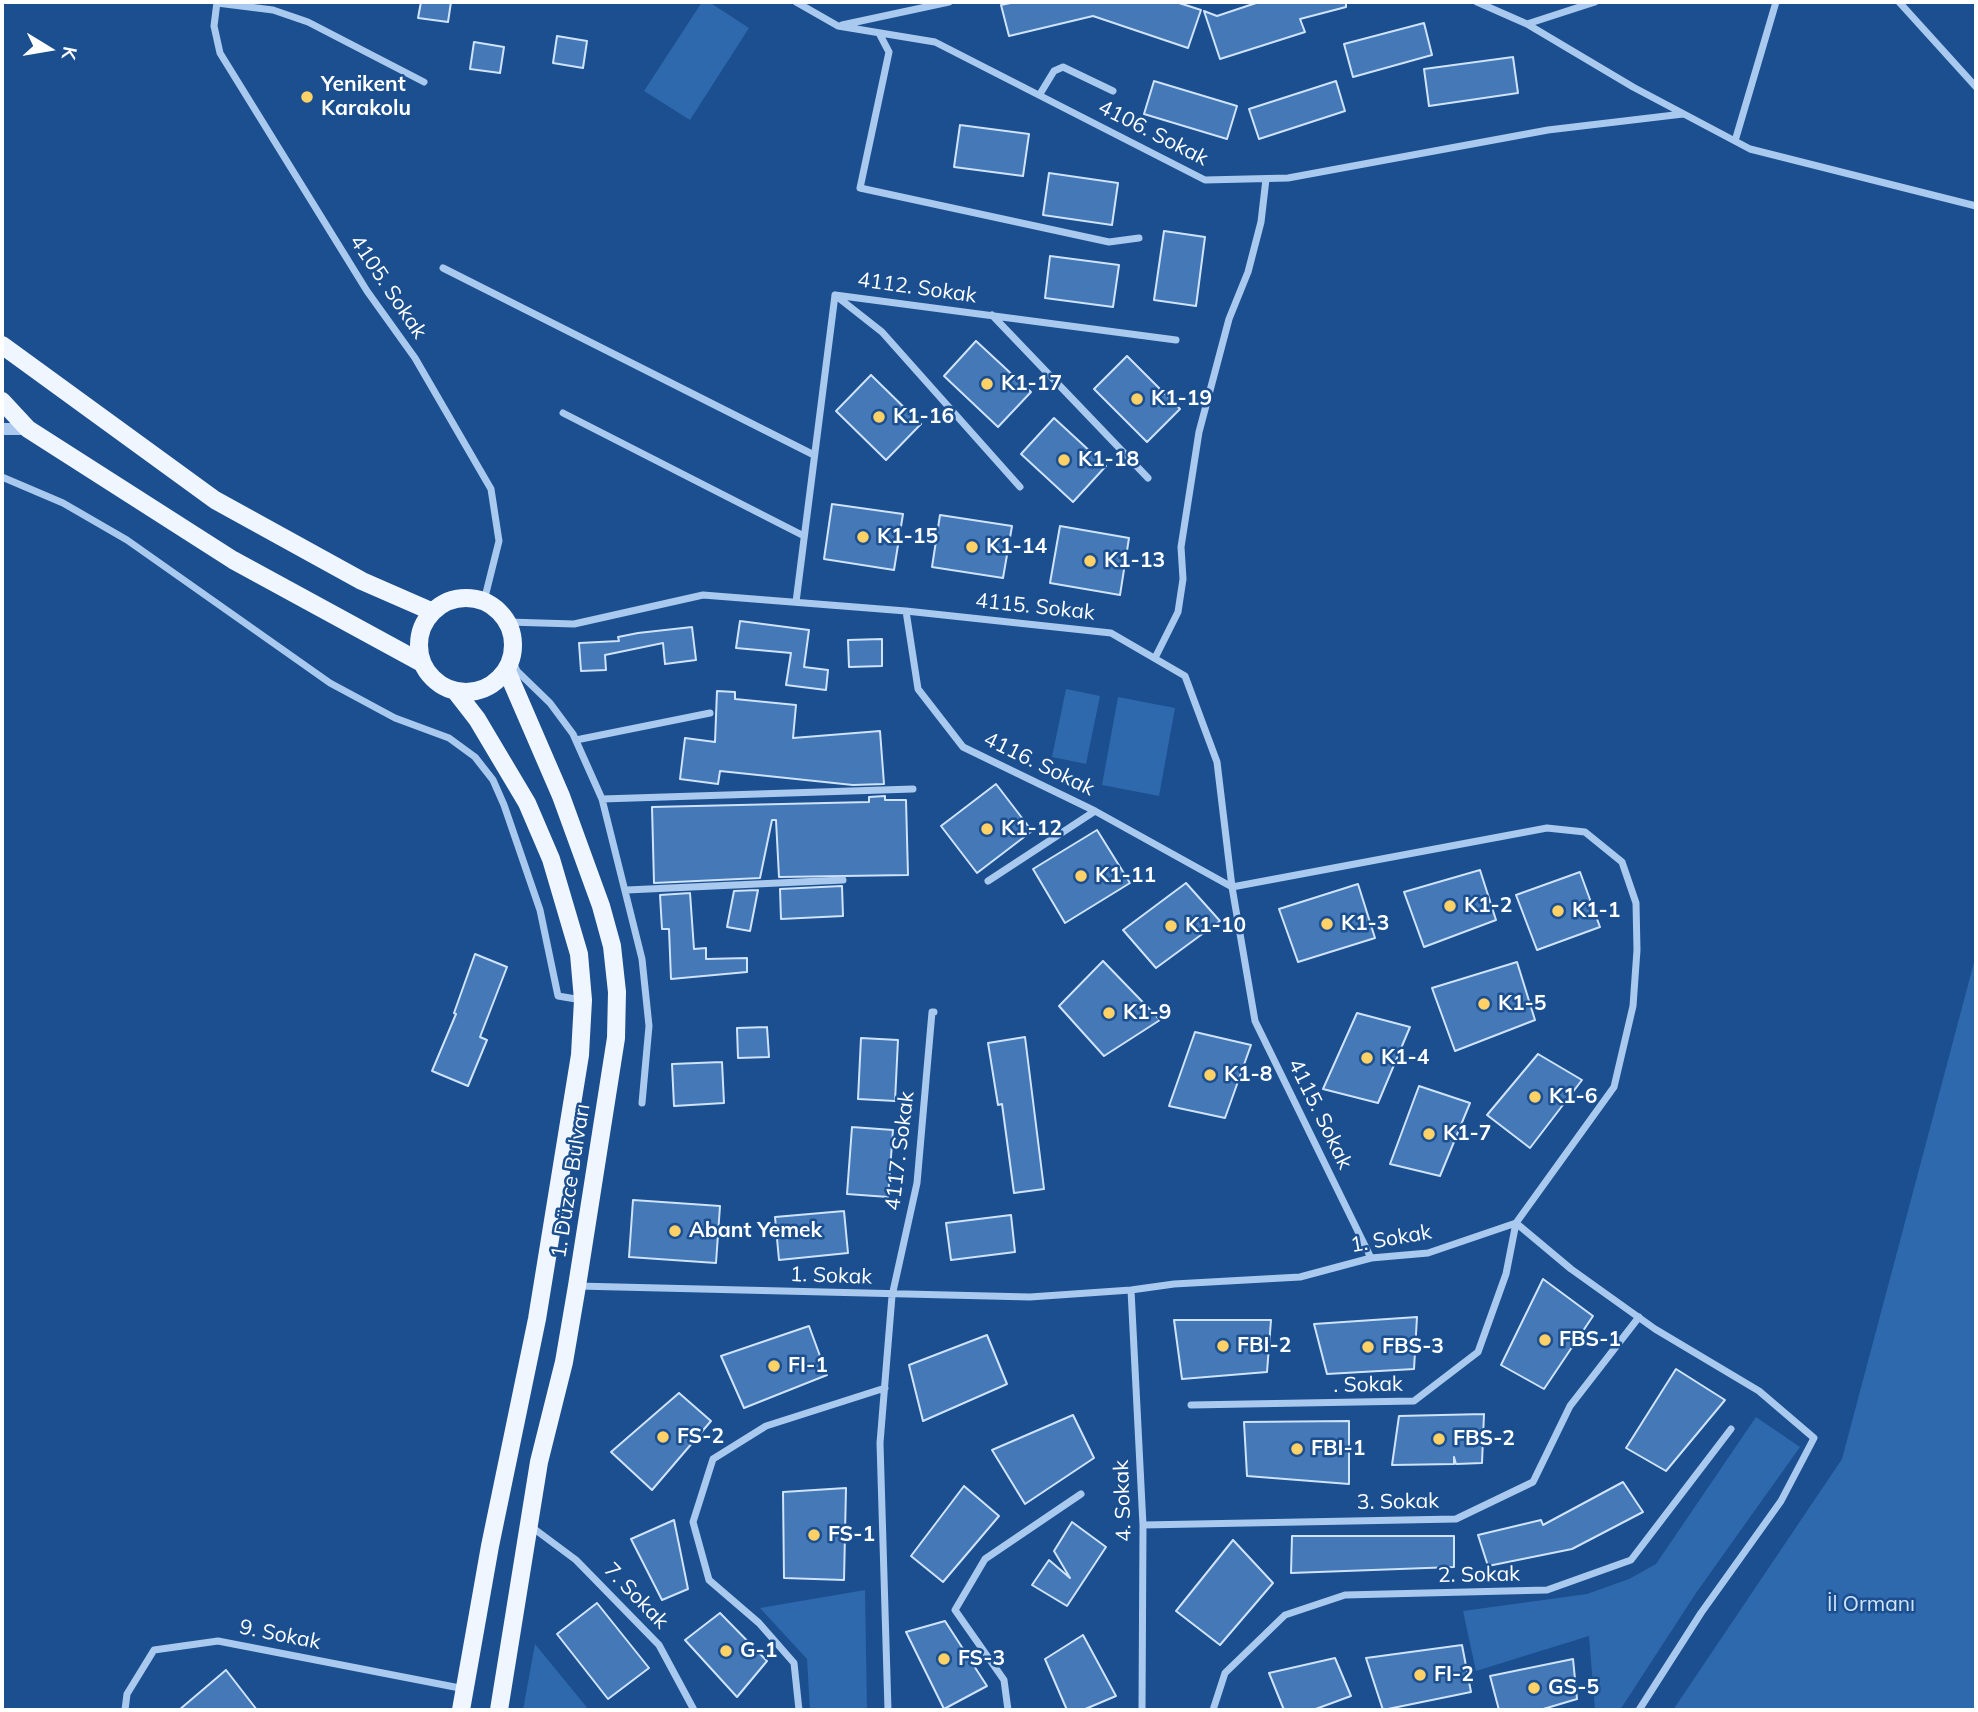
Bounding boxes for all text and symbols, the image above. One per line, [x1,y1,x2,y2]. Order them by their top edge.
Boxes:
north arrow [14,14,84,84]
text: K [57,45,83,62]
place label: Yenikent Karakolu [321,72,411,122]
marker: Yenikent Karakolu [299,89,315,105]
street label: 4106. Sokak [1094,95,1212,171]
street label: 4105. Sokak [344,230,432,344]
street label: 4112. Sokak [856,267,978,309]
place label: K1-17 [1001,371,1062,397]
marker: K1-17 [979,376,995,392]
place label: K1-19 [1151,386,1212,412]
marker: K1-19 [1129,391,1145,407]
place label: K1-16 [893,404,954,430]
marker: K1-16 [871,409,887,425]
place label: K1-18 [1078,447,1139,473]
marker: K1-18 [1056,452,1072,468]
place label: K1-15 [877,524,938,550]
marker: K1-15 [855,529,871,545]
place label: K1-14 [986,534,1047,560]
marker: K1-14 [964,539,980,555]
place label: K1-13 [1104,548,1165,574]
marker: K1-13 [1082,553,1098,569]
street label: 4115. Sokak [974,588,1096,626]
street label: 4116. Sokak [980,726,1098,802]
place label: K1-12 [1001,816,1062,842]
marker: K1-12 [979,821,995,837]
place label: K1-11 [1095,863,1156,889]
marker: K1-11 [1073,868,1089,884]
place label: K1-2 [1464,893,1512,919]
marker: K1-2 [1442,898,1458,914]
place label: K1-1 [1572,898,1620,924]
marker: K1-1 [1550,903,1566,919]
place label: K1-3 [1341,911,1389,937]
place label: K1-10 [1185,913,1246,939]
marker: K1-3 [1319,916,1335,932]
marker: K1-10 [1163,918,1179,934]
place label: K1-5 [1498,991,1546,1017]
marker: K1-5 [1476,996,1492,1012]
place label: K1-9 [1123,1000,1171,1026]
marker: K1-9 [1101,1005,1117,1021]
place label: K1-4 [1381,1045,1429,1071]
marker: K1-4 [1359,1050,1375,1066]
street label: 4115. Sokak [1282,1055,1358,1173]
place label: K1-8 [1224,1062,1272,1088]
marker: K1-8 [1202,1067,1218,1083]
place label: K1-6 [1549,1084,1597,1110]
marker: K1-6 [1527,1089,1543,1105]
street label: 4117. Sokak [880,1090,920,1212]
street label: 1. Düzce Bulvarı [546,1102,596,1260]
place label: K1-7 [1443,1121,1491,1147]
marker: K1-7 [1421,1126,1437,1142]
place label: Abant Yemek [689,1218,822,1244]
street label: 1. Sokak [1348,1219,1434,1259]
marker: Abant Yemek [667,1223,683,1239]
street label: 1. Sokak [790,1262,872,1290]
place label: FBS-1 [1559,1327,1621,1353]
marker: FBS-1 [1537,1332,1553,1348]
place label: FBI-2 [1237,1333,1291,1359]
place label: FBS-3 [1382,1334,1444,1360]
marker: FBI-2 [1215,1338,1231,1354]
marker: FBS-3 [1360,1339,1376,1355]
place label: FI-1 [788,1353,828,1379]
marker: FI-1 [766,1358,782,1374]
street label: . Sokak [1333,1372,1403,1398]
place label: FS-2 [677,1424,724,1450]
place label: FBS-2 [1453,1426,1515,1452]
marker: FS-2 [655,1429,671,1445]
marker: FBS-2 [1431,1431,1447,1447]
place label: FBI-1 [1311,1436,1365,1462]
marker: FBI-1 [1289,1441,1305,1457]
street label: 4. Sokak [1109,1460,1137,1542]
street label: 3. Sokak [1357,1489,1439,1515]
place label: FS-1 [828,1522,875,1548]
marker: FS-1 [806,1527,822,1543]
street label: 7. Sokak [598,1558,674,1634]
street label: 2. Sokak [1438,1562,1520,1588]
park label: İl Ormanı [1827,1592,1915,1618]
street label: 9. Sokak [237,1615,323,1655]
place label: G-1 [740,1638,777,1664]
marker: G-1 [718,1643,734,1659]
place label: FS-3 [958,1646,1005,1672]
marker: FS-3 [936,1651,952,1667]
place label: FI-2 [1434,1662,1474,1688]
marker: FI-2 [1412,1667,1428,1683]
place label: GS-5 [1548,1675,1599,1701]
marker: GS-5 [1526,1680,1542,1696]

